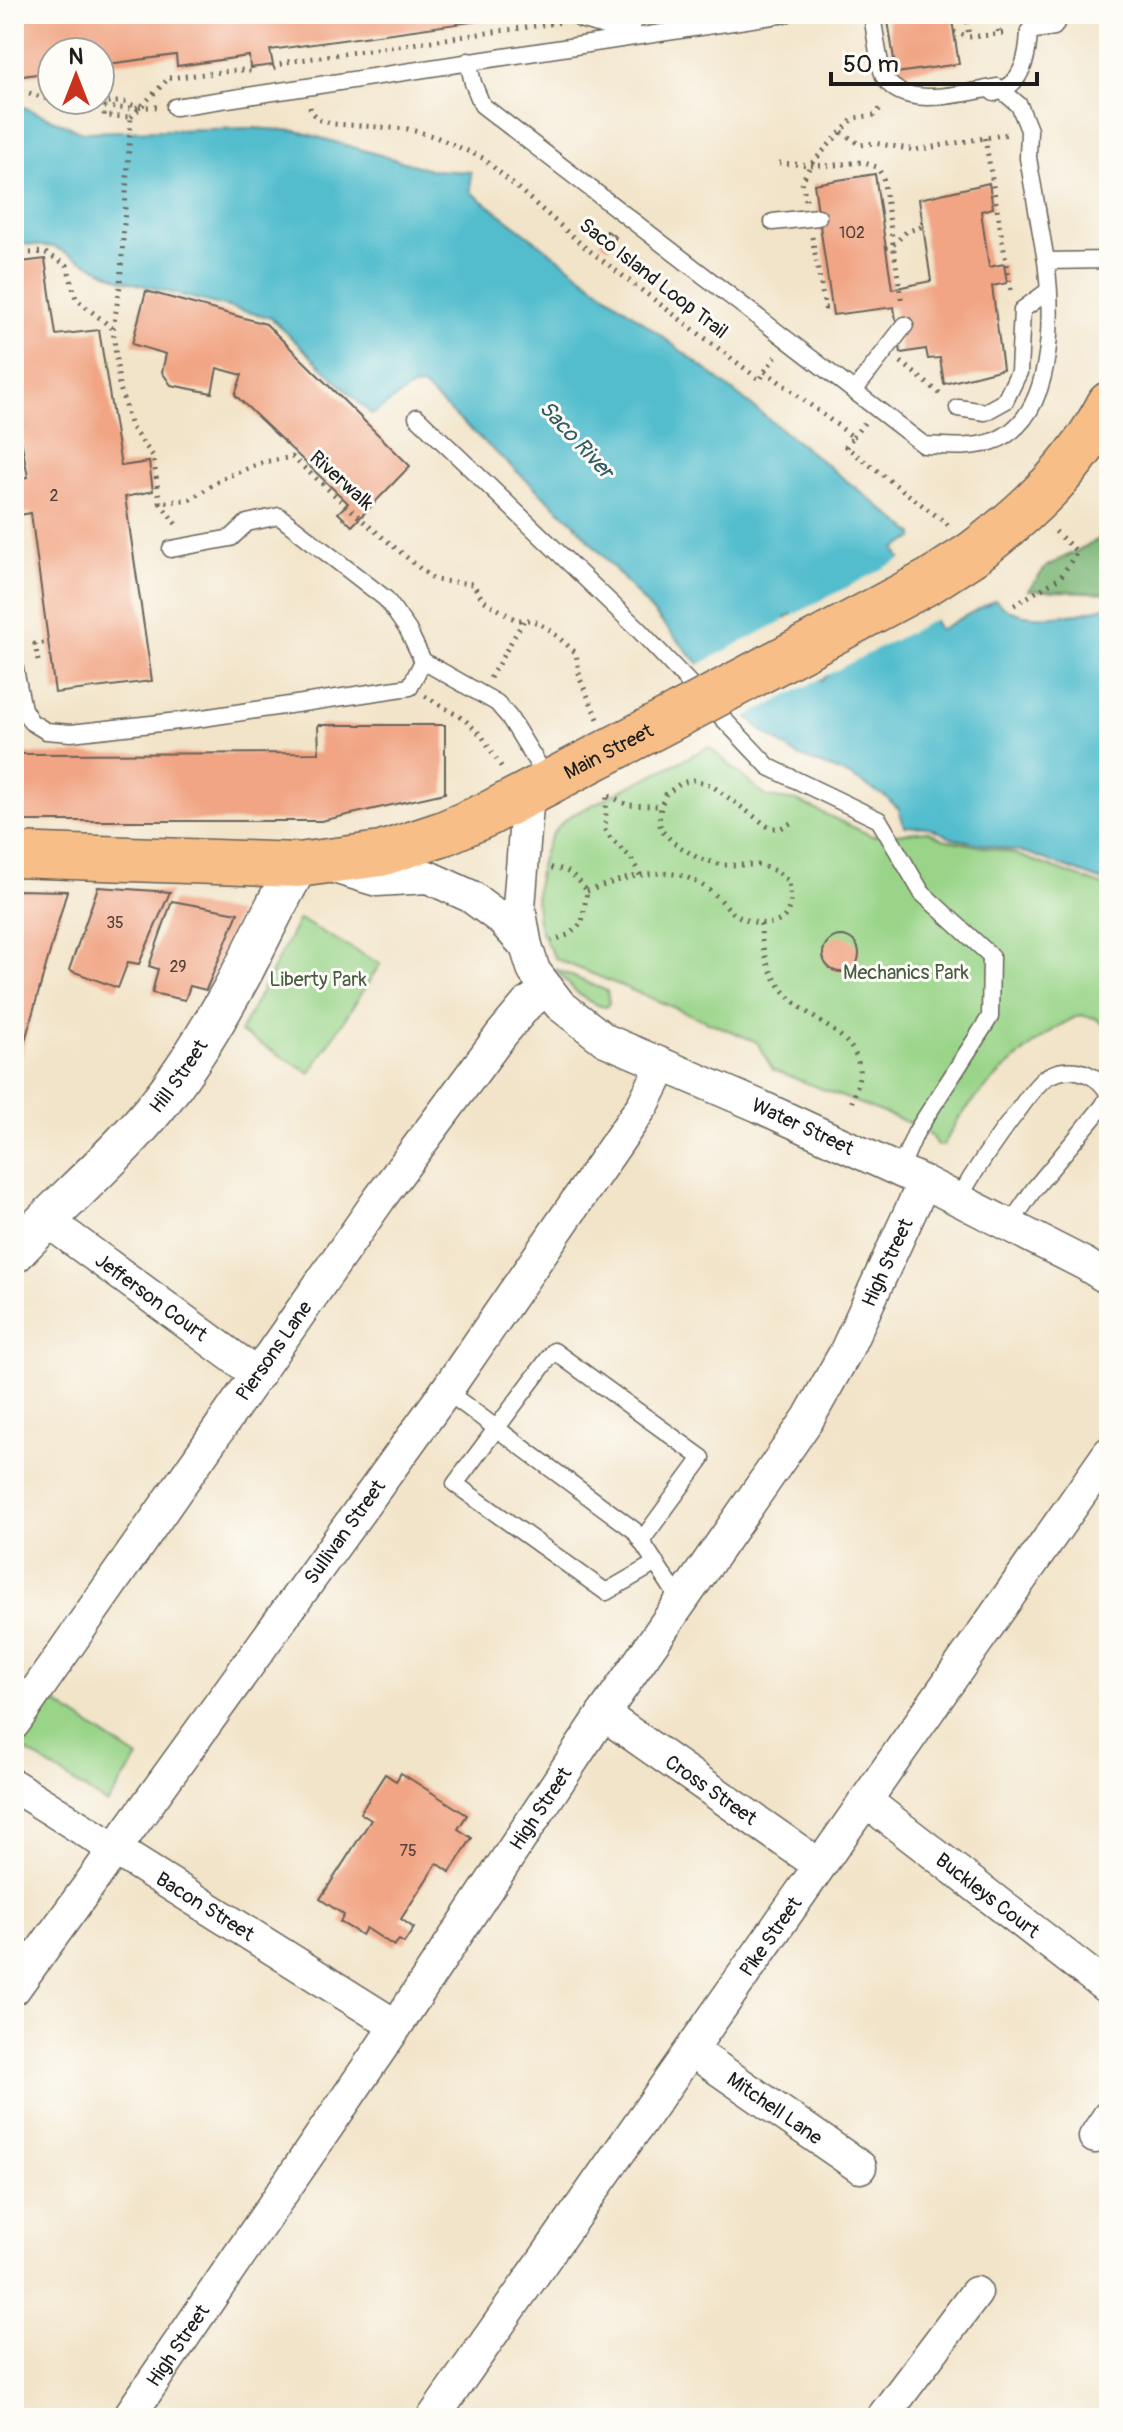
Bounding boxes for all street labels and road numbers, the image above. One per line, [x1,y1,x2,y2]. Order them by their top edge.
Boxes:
street label: Saco Island Loop Trail [574,213,733,344]
street label: Riverwalk [304,445,379,516]
street label: Main Street [560,718,658,785]
street label: Hill Street [144,1034,214,1118]
street label: Water Street [748,1092,859,1161]
street label: High Street [856,1214,919,1311]
street label: Jefferson Court [90,1248,213,1347]
street label: Piersons Lane [230,1296,318,1406]
street label: Sullivan Street [298,1474,391,1589]
street label: Cross Street [660,1749,762,1831]
street label: High Street [504,1762,578,1855]
street label: Buckleys Court [931,1848,1045,1944]
street label: Bacon Street [151,1866,260,1947]
street label: Pike Street [734,1891,808,1981]
street label: Mitchell Lane [722,2067,827,2150]
street label: High Street [141,2299,216,2392]

